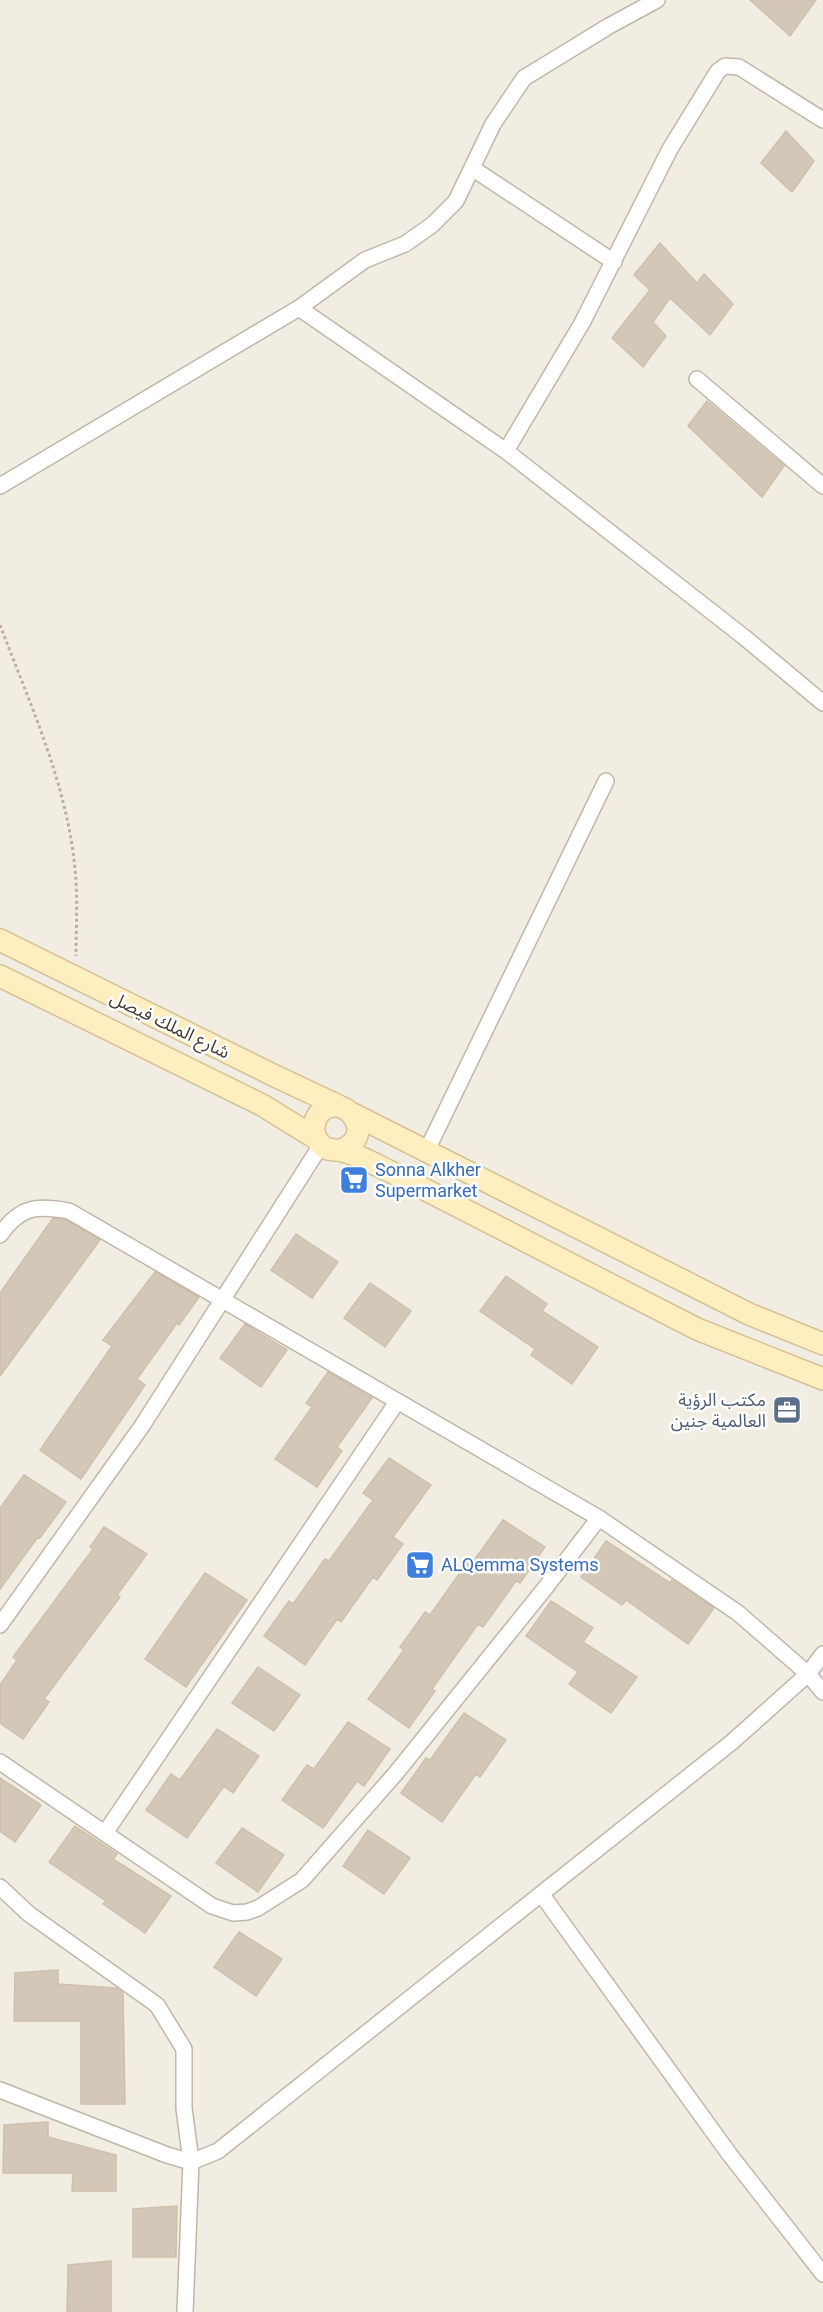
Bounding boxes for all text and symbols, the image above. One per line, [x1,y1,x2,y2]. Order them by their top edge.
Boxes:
street label: شارع الملك فيصل [105,987,233,1066]
place label: Sonna Alkher Supermarket [375,1159,481,1201]
supermarket icon: Sonna Alkher Supermarket [338,1164,370,1196]
place label: مكتب الرؤية العالمية جنين [671,1389,766,1432]
office icon: مكتب الرؤية العالمية جنين [771,1394,803,1426]
supermarket icon: ALQemma Systems [404,1549,436,1581]
place label: ALQemma Systems [441,1554,599,1575]

